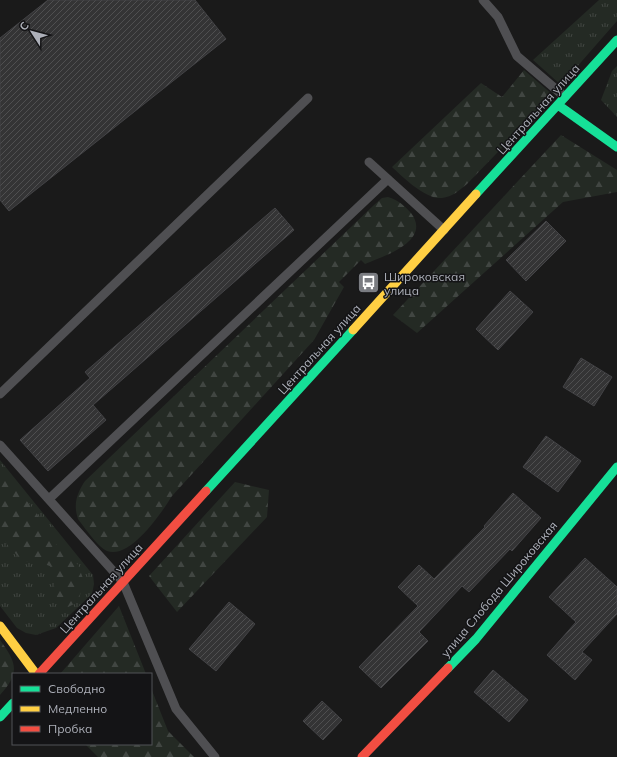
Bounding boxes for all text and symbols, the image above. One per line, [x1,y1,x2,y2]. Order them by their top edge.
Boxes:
north arrow [12,12,52,52]
text: С [16,19,32,33]
street label: Центральная улица [493,61,583,157]
place label: Широковская улица [384,269,465,298]
bus stop icon: Широковская улица [356,270,382,296]
street label: Центральная улица [274,301,364,397]
street label: улица Слобода Широковская [438,518,560,660]
street label: Центральная улица [56,540,146,636]
legend [12,673,152,745]
text: Свободно [48,681,105,696]
text: Медленно [48,701,107,716]
text: Пробка [48,721,92,736]

